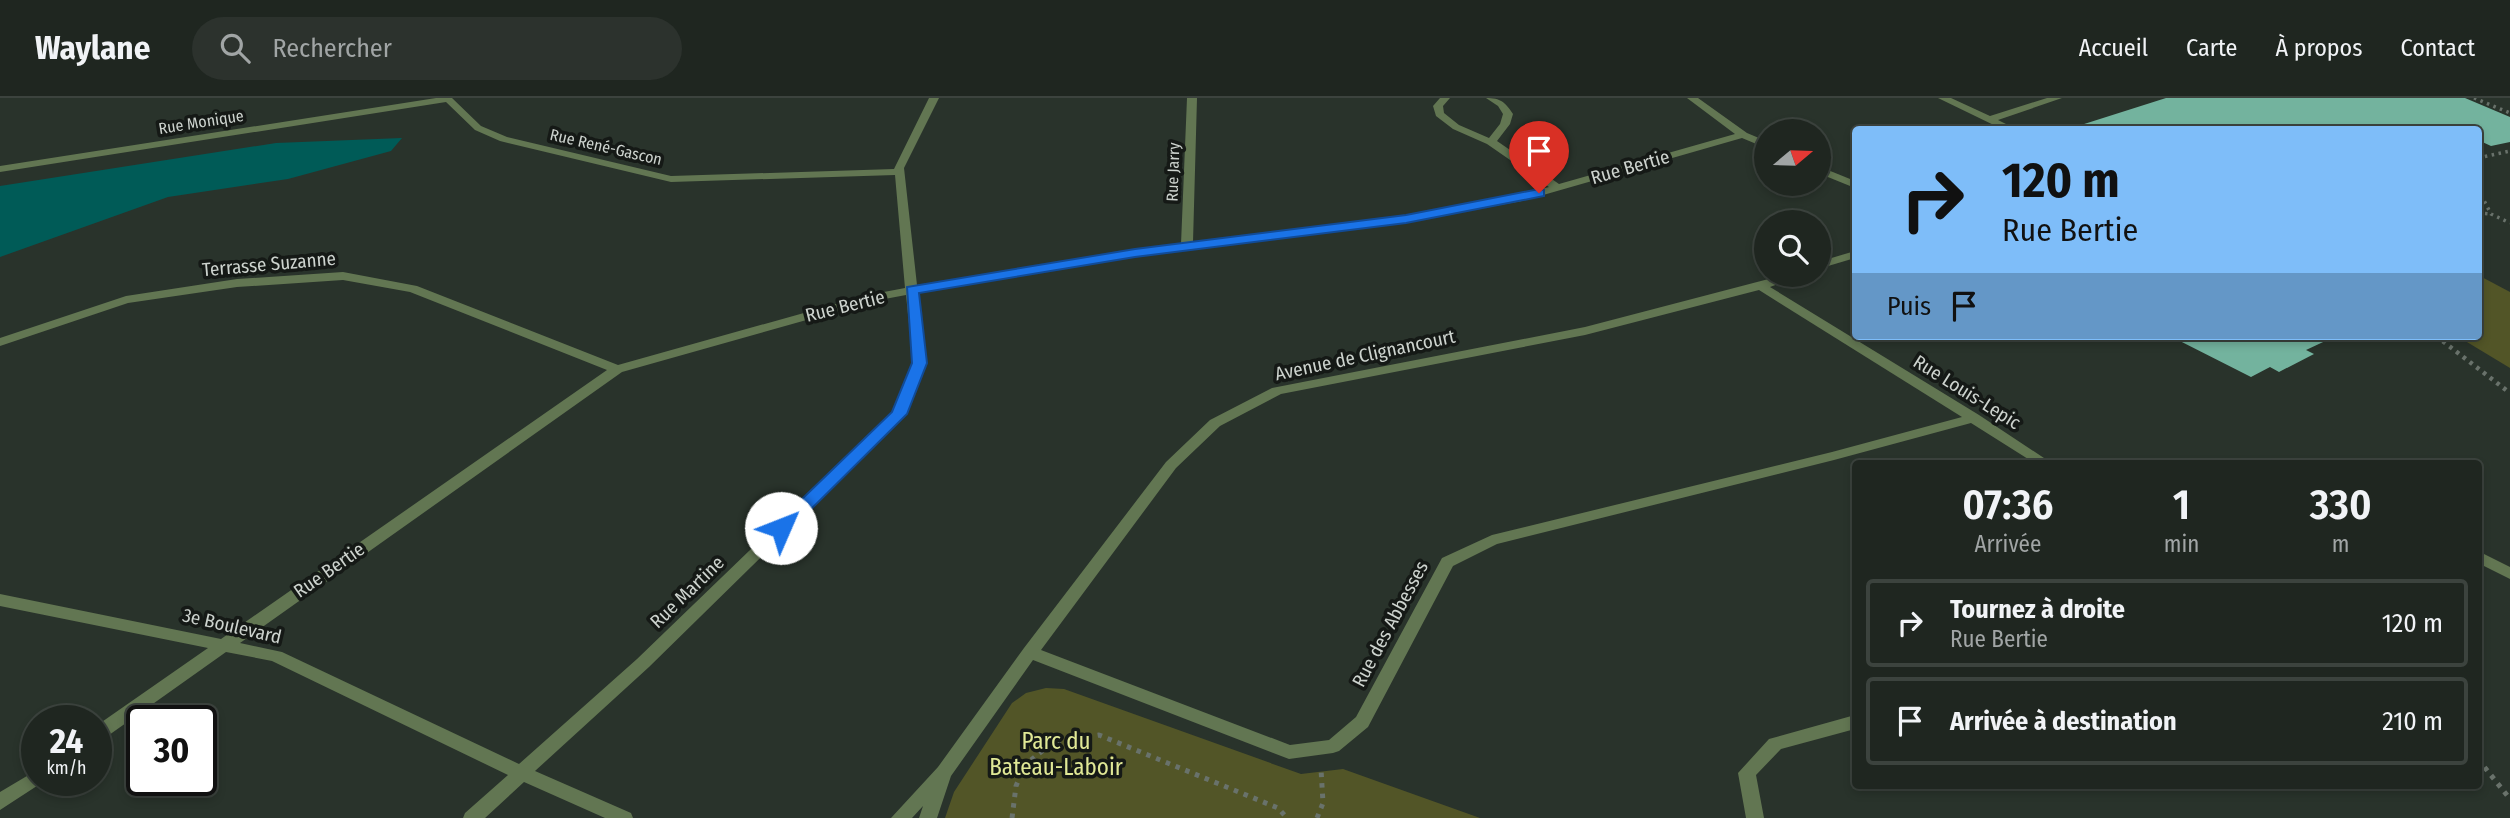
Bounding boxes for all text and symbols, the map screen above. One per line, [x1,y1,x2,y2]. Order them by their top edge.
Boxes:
search box [192,17,682,80]
text: Waylane [35,28,150,68]
icon: search [216,29,254,67]
text: Rechercher [272,33,392,64]
text: Accueil [2079,34,2148,62]
text: Carte [2186,34,2237,62]
text: À propos [2275,34,2362,62]
text: Contact [2400,34,2475,62]
street label: Rue Monique [157,106,245,138]
north arrow [1754,119,1830,196]
map controls [1754,119,1831,287]
pin [1509,121,1569,193]
street label: Rue René-Gascon [548,125,664,169]
icon: arrive [1520,132,1558,170]
street label: Rue Jarry [1162,141,1184,202]
street label: Rue Bertie [1588,145,1672,189]
text: 120 m [2002,151,2120,210]
icon: right [1887,154,1978,245]
button: search [1754,210,1831,287]
text: Rue Bertie [2002,211,2138,249]
street label: Terrasse Suzanne [201,247,337,281]
street label: Rue Bertie [803,285,887,327]
icon: arrive [1945,287,1983,325]
text: Puis [1887,291,1931,322]
street label: Avenue de Clignancourt [1273,324,1458,385]
street label: Rue Louis-Lepic [1909,350,2025,434]
text: 07:36 [1962,480,2053,530]
text: 1 [2173,480,2190,530]
text: 330 [2310,480,2372,530]
position arrow [744,491,818,565]
text: Arrivée [1974,530,2041,558]
text: min [2164,530,2199,558]
text: m [2332,530,2349,558]
street label: Rue Bertie [289,537,369,603]
street label: Rue Martine [645,551,729,633]
street label: Rue des Abbesses [1347,557,1433,691]
text: Tournez à droite [1950,594,2125,625]
street label: 3e Boulevard [180,603,284,649]
icon: right [1891,604,1929,642]
text: 120 m [2382,608,2443,639]
text: Rue Bertie [1950,625,2048,653]
icon: arrive [1891,702,1929,740]
speed limit sign: 30 [126,705,217,796]
text: Arrivée à destination [1950,706,2177,737]
text: 210 m [2382,706,2443,737]
text: 24 [50,720,83,762]
park label: Parc du Bateau-Laboir [989,727,1123,781]
text: km/h [46,757,87,779]

